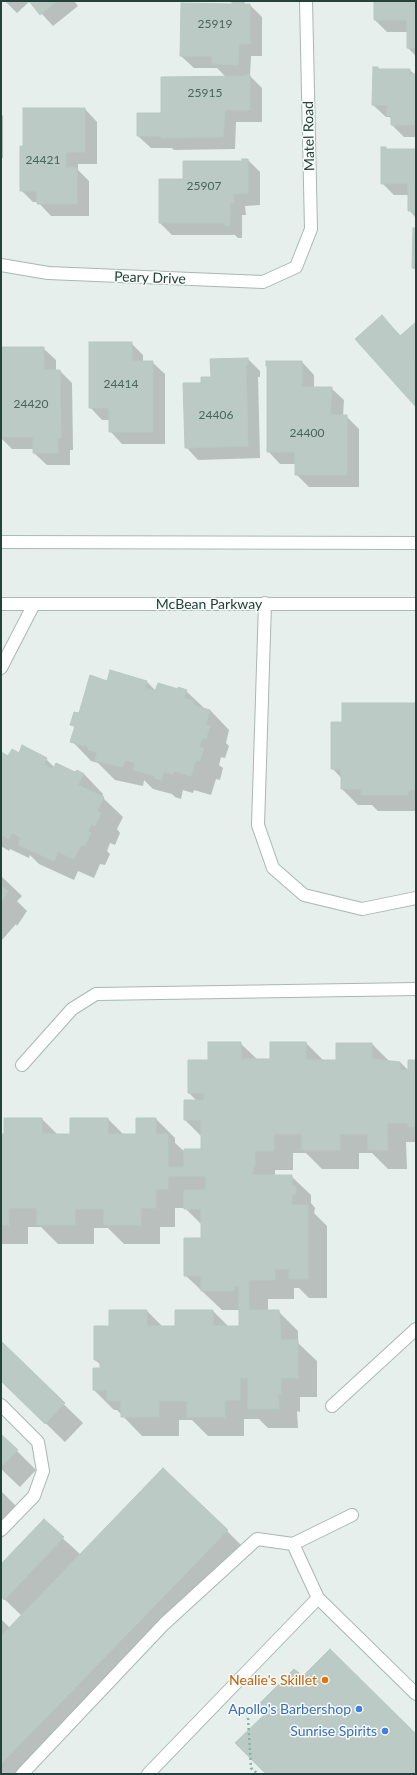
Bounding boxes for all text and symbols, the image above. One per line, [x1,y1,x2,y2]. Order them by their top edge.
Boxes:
house number: 25919 [198,17,232,31]
house number: 25915 [188,86,222,100]
street label: Matel Road [300,101,318,171]
house number: 24421 [26,153,60,167]
house number: 25907 [187,179,221,193]
street label: Peary Drive [114,268,186,288]
house number: 24414 [104,377,138,391]
house number: 24420 [14,397,48,411]
house number: 24406 [199,408,233,422]
house number: 24400 [290,426,324,440]
street label: McBean Parkway [156,596,262,612]
place label: Nealie's Skillet [229,1672,317,1688]
marker: Nealie's Skillet [320,1675,330,1685]
place label: Apollo's Barbershop [228,1701,351,1717]
marker: Apollo's Barbershop [354,1704,364,1714]
place label: Sunrise Spirits [290,1723,377,1739]
marker: Sunrise Spirits [380,1726,390,1736]

